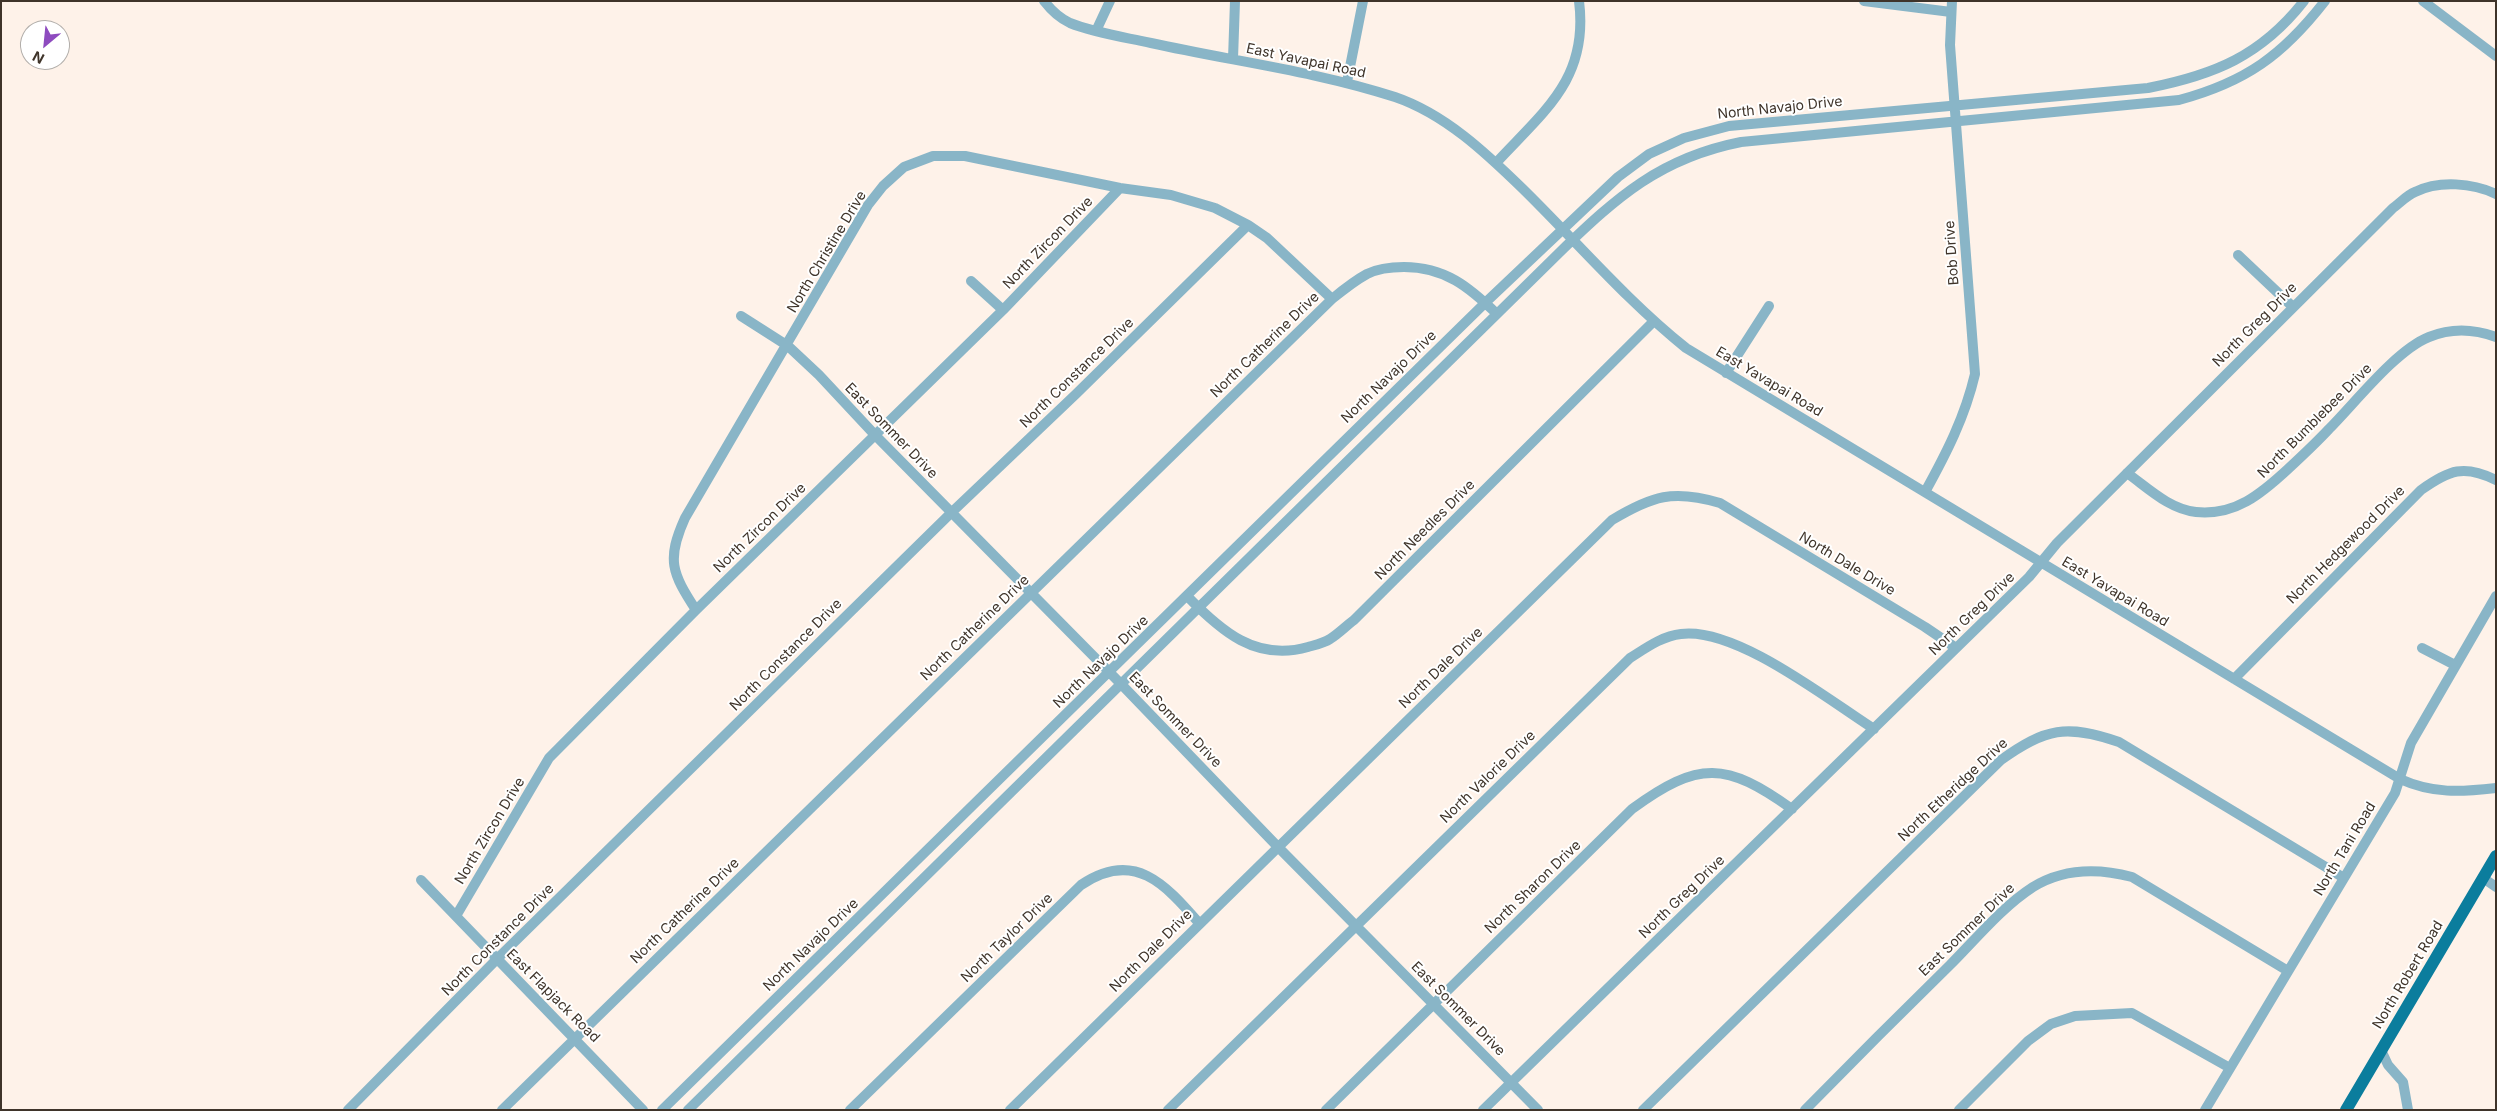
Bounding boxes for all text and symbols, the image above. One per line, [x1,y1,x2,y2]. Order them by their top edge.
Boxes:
north arrow [20,20,70,70]
street label: East Yavapai Road [1245,40,1367,82]
text: N [29,48,47,68]
street label: North Navajo Drive [1717,93,1843,123]
street label: North Christine Drive [784,188,870,316]
street label: North Zircon Drive [1000,193,1096,293]
street label: Bob Drive [1941,220,1963,286]
street label: North Greg Drive [2209,279,2301,371]
street label: North Catherine Drive [1207,289,1323,401]
street label: North Constance Drive [1017,314,1137,432]
street label: North Navajo Drive [1338,327,1440,427]
street label: East Yavapai Road [1713,343,1825,421]
street label: North Bumblebee Drive [2254,360,2376,482]
street label: East Sommer Drive [841,380,941,482]
street label: North Needles Drive [1372,477,1478,583]
street label: North Zircon Drive [710,480,810,576]
street label: North Hedgewood Drive [2283,482,2409,608]
street label: North Dale Drive [1796,529,1898,599]
street label: East Yavapai Road [2059,553,2171,631]
street label: North Greg Drive [1926,569,2018,659]
street label: North Catherine Drive [917,572,1033,684]
street label: North Constance Drive [727,596,845,714]
street label: North Navajo Drive [1050,612,1152,712]
street label: North Dale Drive [1396,624,1486,712]
street label: East Sommer Drive [1125,669,1225,771]
street label: North Valorie Drive [1437,727,1539,827]
street label: North Etheridge Drive [1895,735,2011,845]
street label: North Zircon Drive [451,774,529,888]
street label: North Tani Road [2310,799,2380,899]
street label: North Sharon Drive [1482,837,1584,937]
street label: North Greg Drive [1636,852,1728,942]
street label: North Catherine Drive [627,855,743,967]
street label: East Sommer Drive [1916,880,2018,980]
street label: North Constance Drive [439,881,557,999]
street label: North Taylor Drive [958,890,1056,986]
street label: North Navajo Drive [760,895,862,995]
street label: North Dale Drive [1106,906,1196,996]
street label: North Robert Road [2369,918,2447,1032]
street label: East Flapjack Road [503,946,603,1046]
street label: East Sommer Drive [1407,958,1509,1060]

